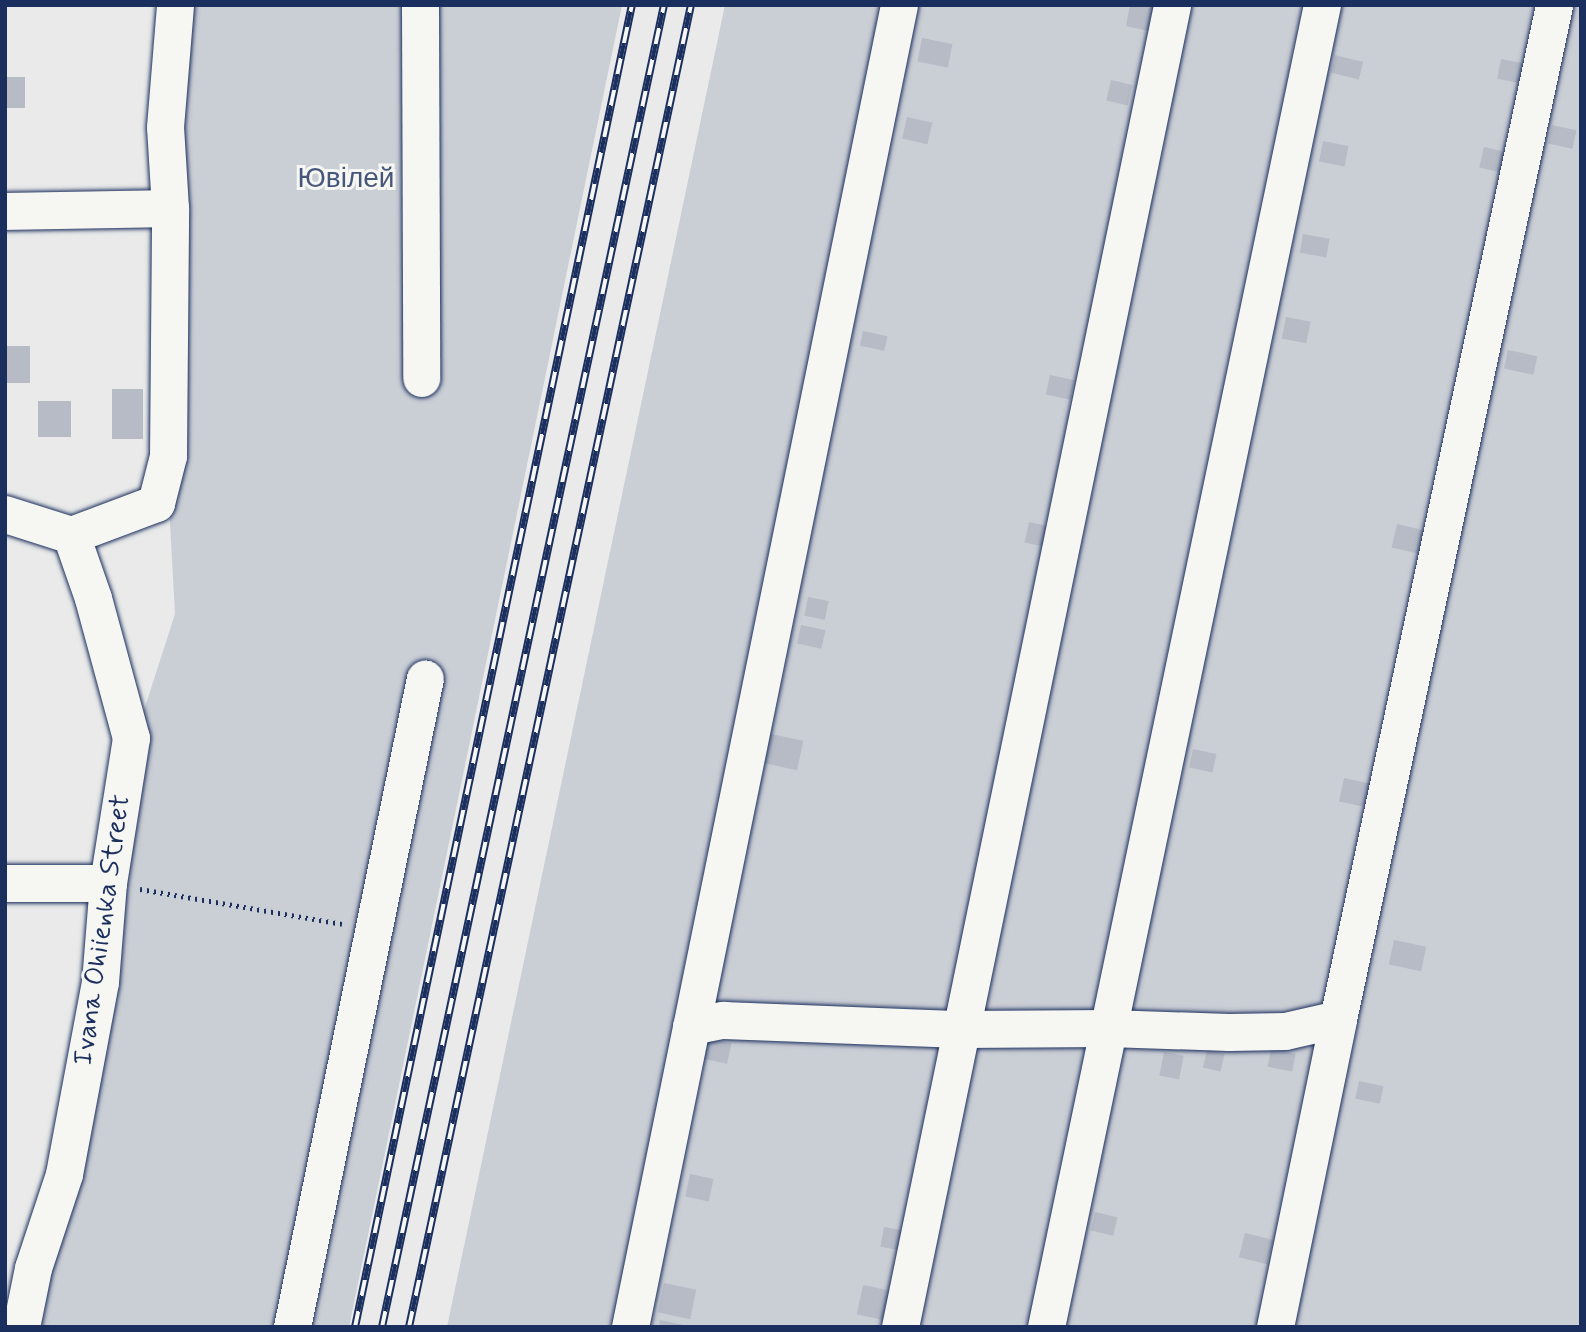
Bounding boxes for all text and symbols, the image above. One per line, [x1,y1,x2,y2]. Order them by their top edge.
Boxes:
park label: Ювілей [298,163,394,197]
street label: Ivana Ohiienka Street [67,793,139,1067]

